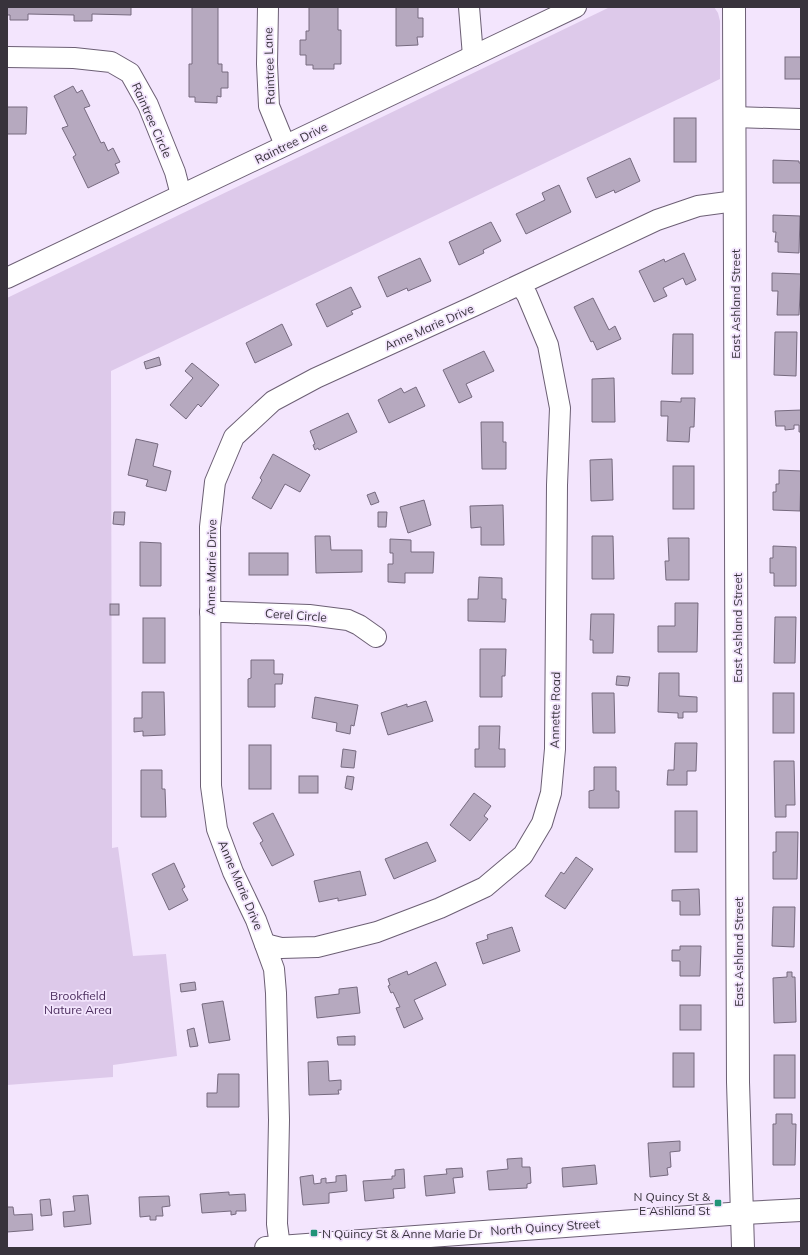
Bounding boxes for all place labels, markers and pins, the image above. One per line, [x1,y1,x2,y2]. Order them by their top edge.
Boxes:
place label: N Quincy St & E Ashland St [634,1189,711,1218]
marker: N Quincy St & E Ashland St [713,1198,723,1208]
place label: N Quincy St & Anne Marie Dr [322,1226,483,1241]
marker: N Quincy St & Anne Marie Dr [309,1228,319,1238]

